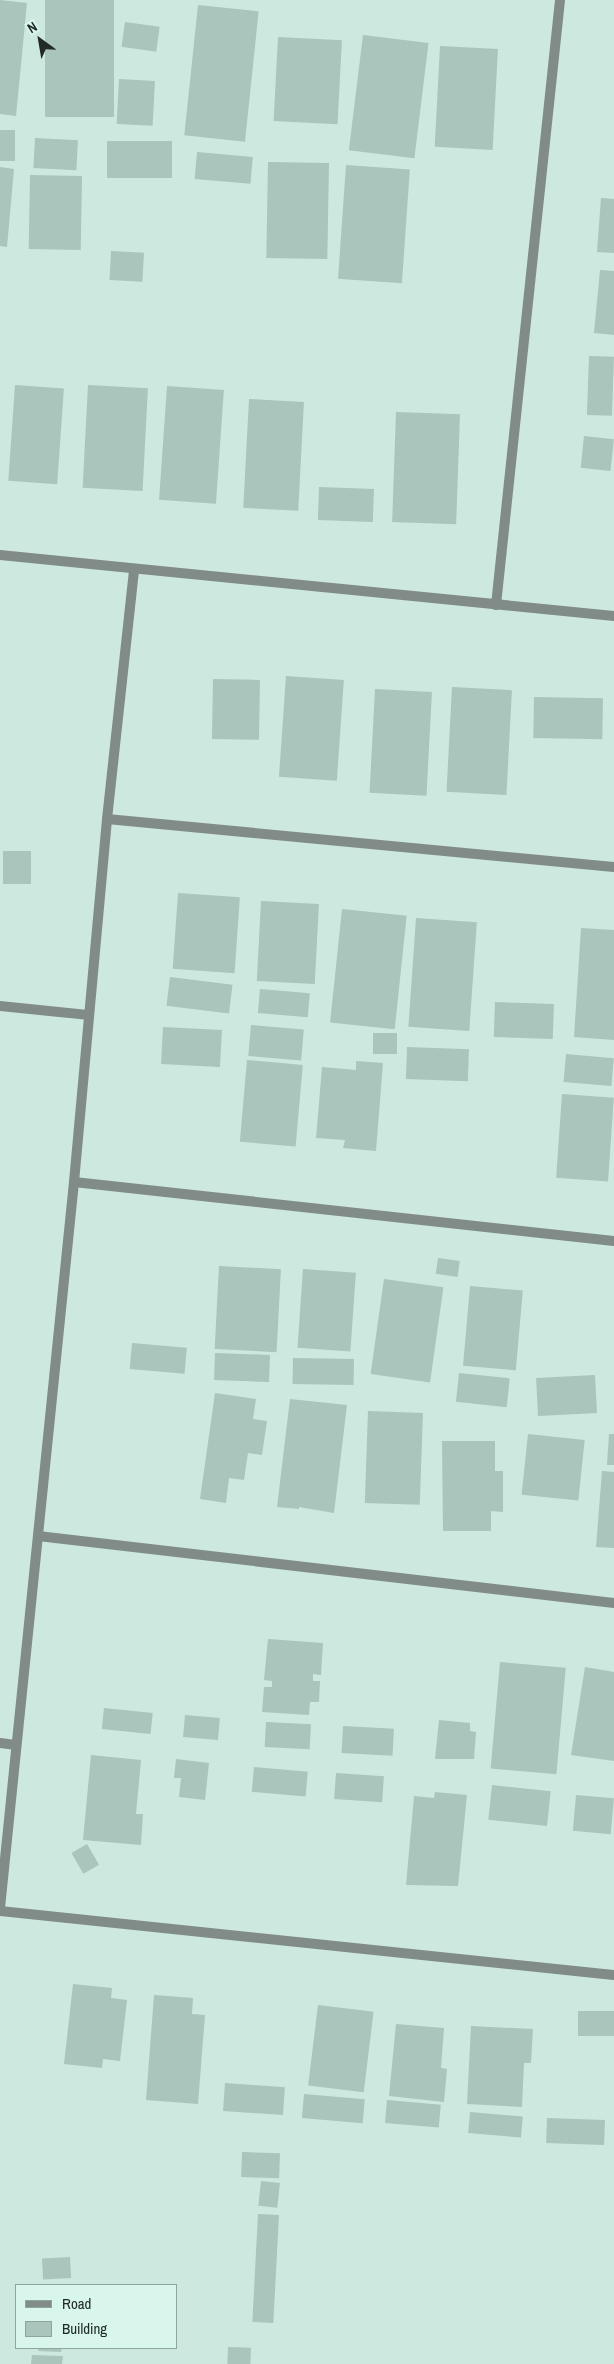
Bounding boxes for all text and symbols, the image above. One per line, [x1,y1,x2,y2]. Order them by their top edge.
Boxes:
north arrow [15,15,65,65]
text: N [24,17,40,37]
legend [15,2284,178,2349]
text: Road [62,2293,91,2314]
text: Building [62,2318,107,2339]

